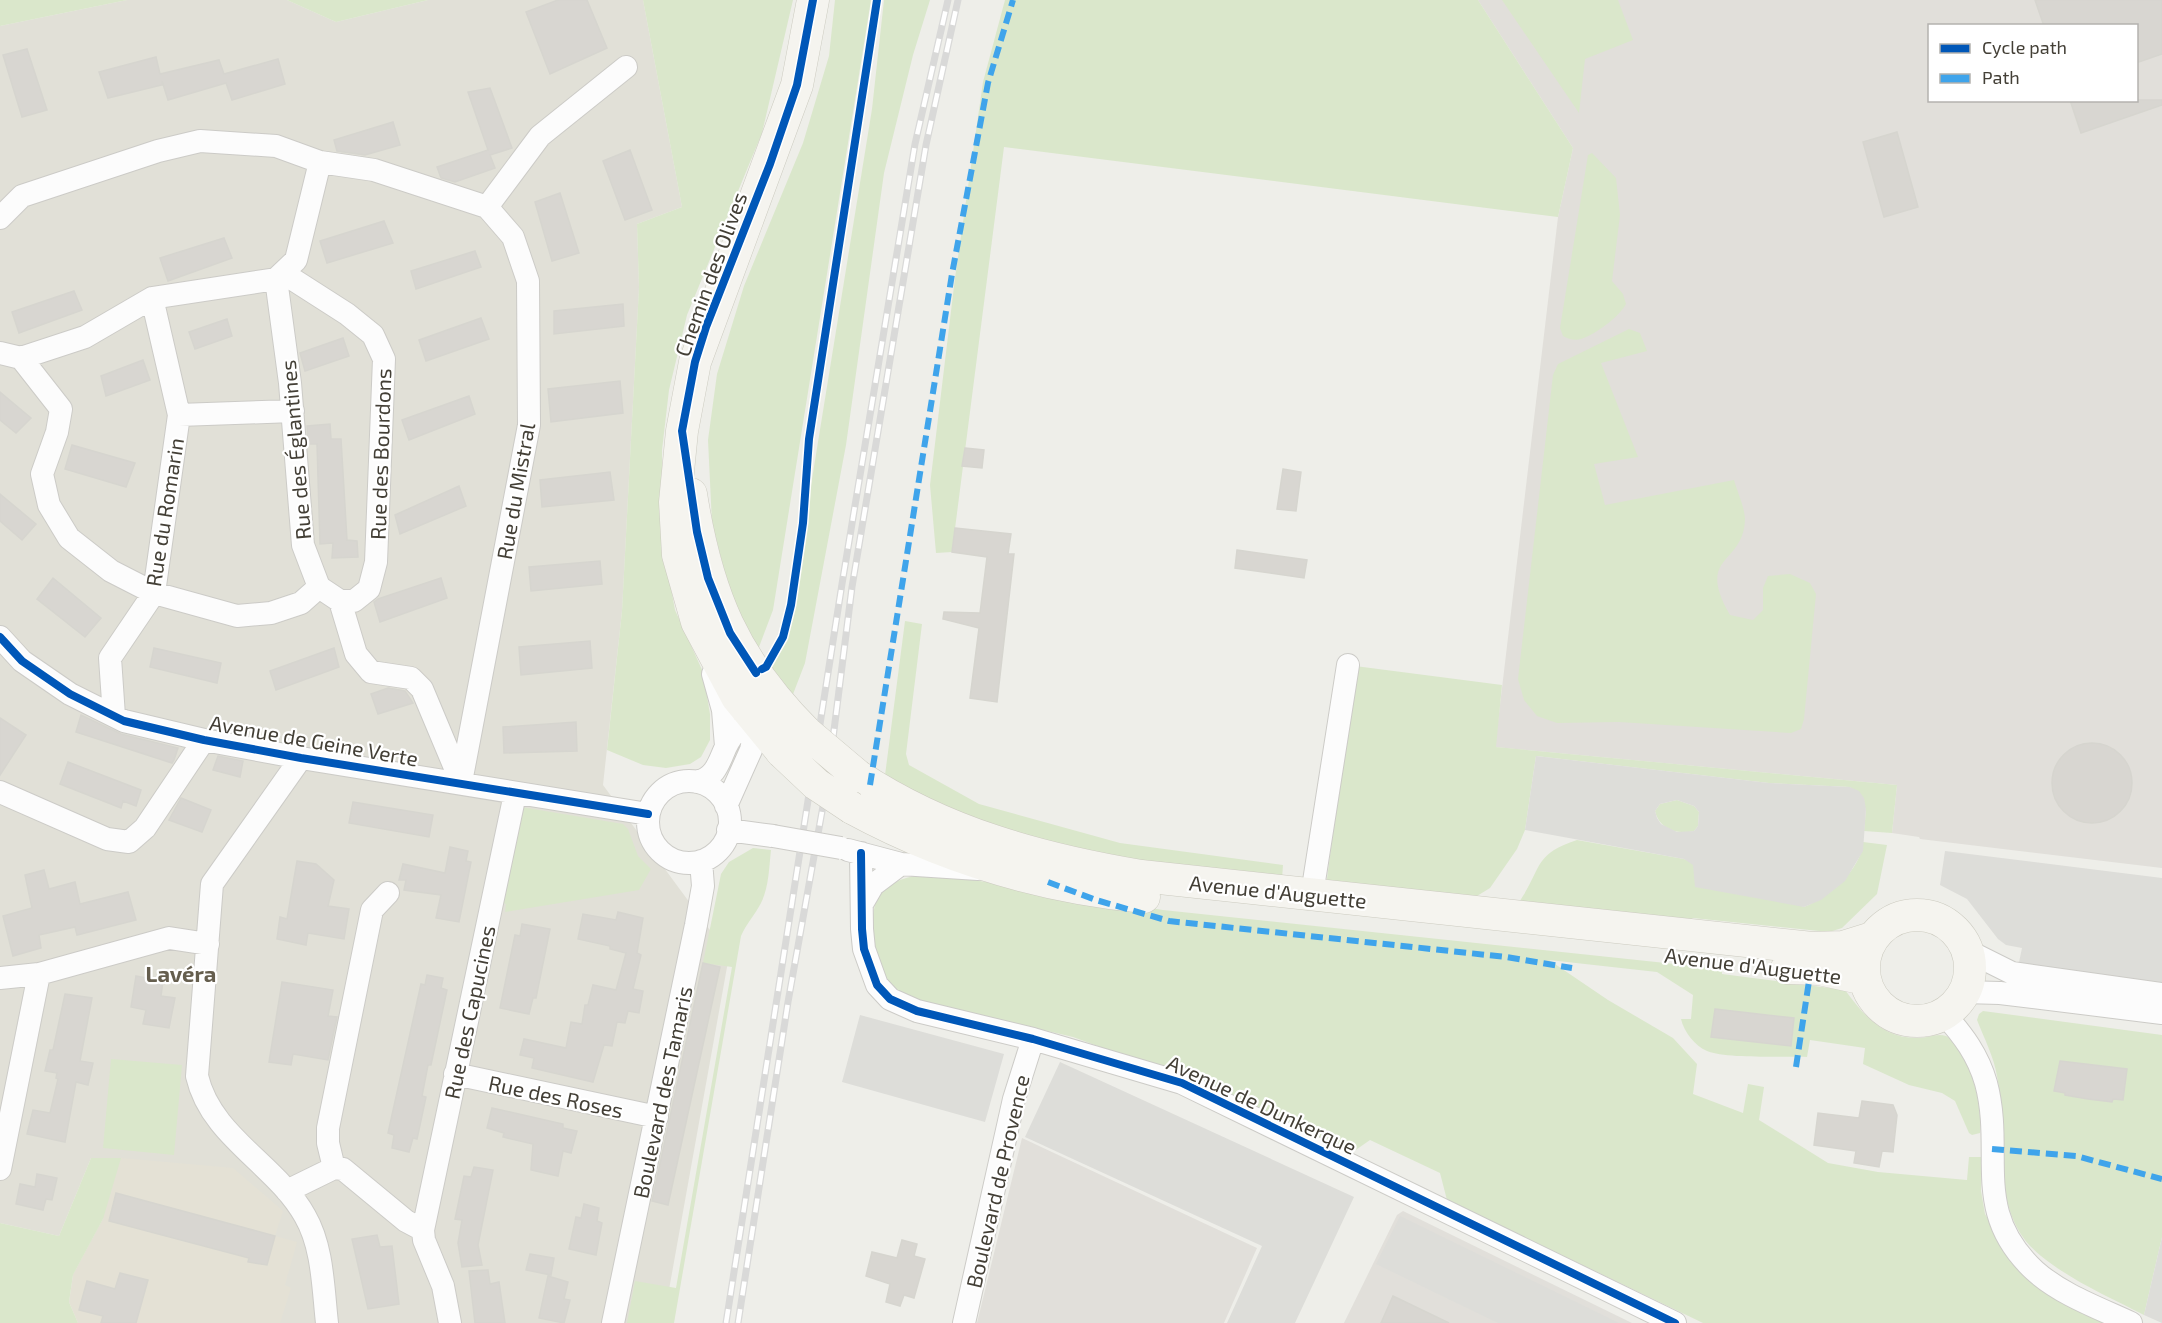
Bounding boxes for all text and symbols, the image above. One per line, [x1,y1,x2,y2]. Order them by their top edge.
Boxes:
legend [1928,24,2138,102]
text: Cycle path [1982,36,2067,58]
text: Path [1982,66,2020,88]
street label: Chemin des Olives [669,188,751,360]
street label: Rue des Églantines [275,359,315,541]
street label: Rue des Bourdons [365,368,395,540]
street label: Rue du Mistral [491,420,539,561]
street label: Rue du Romarin [140,436,188,588]
street label: Avenue de Geine Verte [208,709,420,771]
street label: Avenue d'Auguette [1188,869,1368,913]
street label: Rue des Capucines [438,923,500,1101]
street label: Avenue d'Auguette [1663,942,1843,988]
district label: Lavéra [146,960,216,986]
street label: Boulevard des Tamaris [627,984,697,1200]
street label: Avenue de Dunkerque [1163,1049,1361,1159]
street label: Rue des Roses [486,1070,626,1122]
street label: Boulevard de Provence [960,1072,1034,1290]

